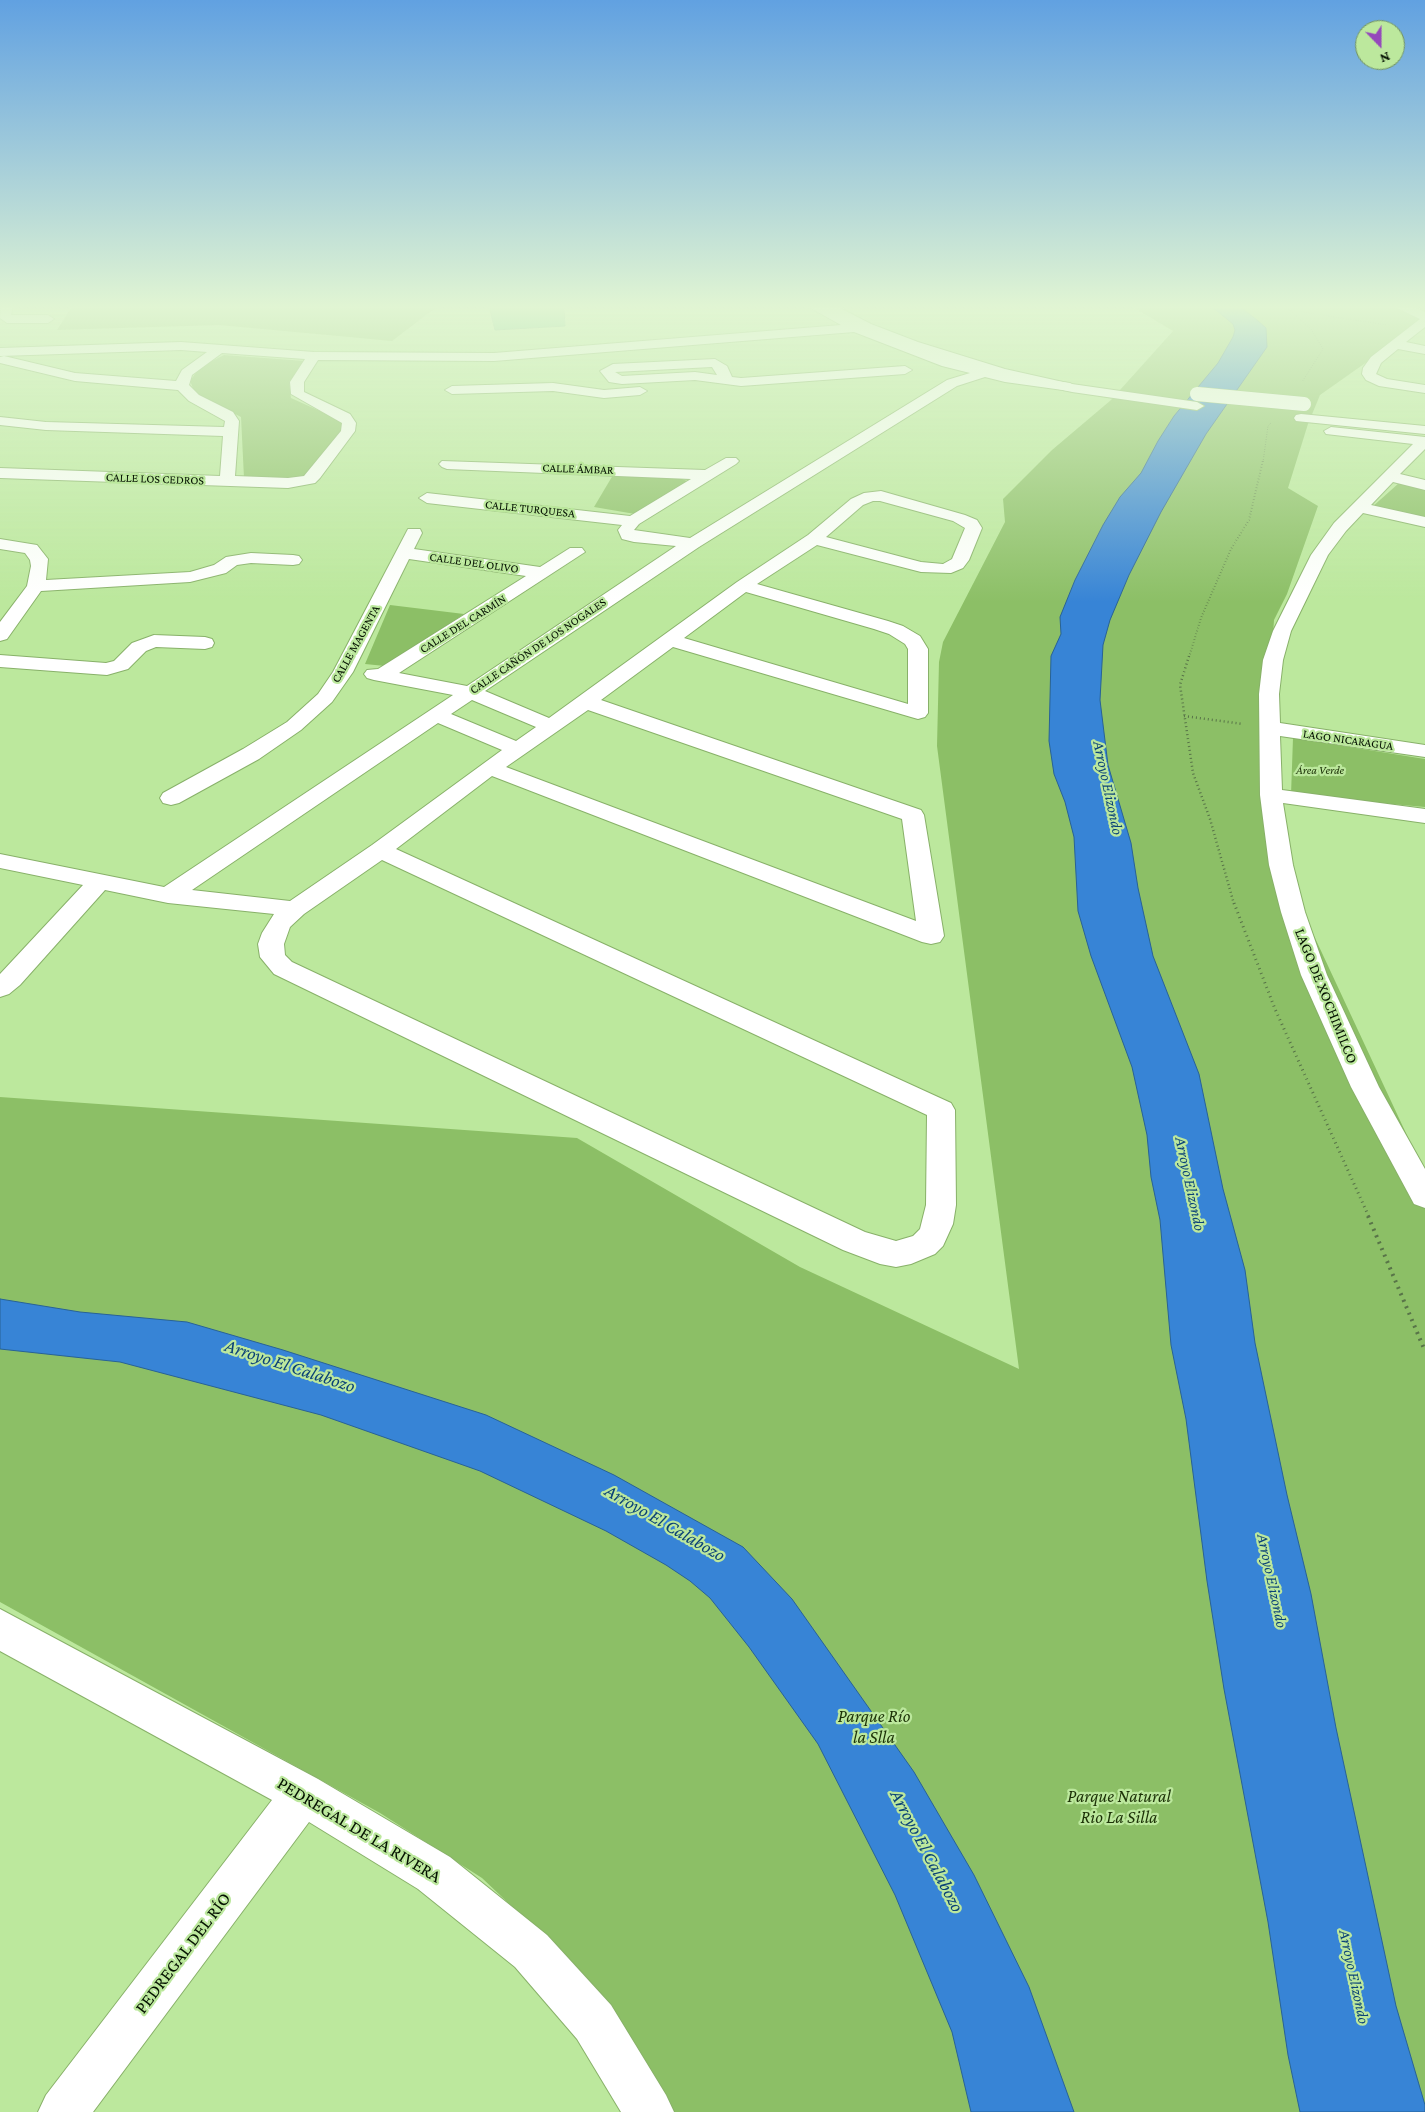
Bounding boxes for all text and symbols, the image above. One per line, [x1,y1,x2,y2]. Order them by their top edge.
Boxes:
north arrow [1355,20,1405,70]
text: N [1378,49,1393,67]
street label: CALLE ÁMBAR [542,461,614,477]
street label: CALLE LOS CEDROS [106,470,204,488]
street label: CALLE TURQUESA [484,497,576,521]
street label: CALLE DEL OLIVO [429,550,519,576]
street label: CALLE DEL CARMÍN [417,592,509,656]
street label: CALLE CAÑÓN DE LOS NOGALES [467,595,609,697]
street label: CALLE MAGENTA [329,603,383,685]
street label: LAGO NICARAGUA [1302,727,1394,753]
water label: Arroyo Elizondo [1089,739,1127,837]
park label: Área Verde [1296,763,1344,777]
street label: LAGO DE XOCHIMILCO [1291,926,1361,1066]
water label: Arroyo Elizondo [1171,1135,1209,1233]
water label: Arroyo El Calabozo [222,1334,358,1398]
water label: Arroyo El Calabozo [601,1479,729,1567]
water label: Arroyo Elizondo [1253,1532,1291,1630]
park label: Parque Río la Slla [838,1705,910,1748]
street label: PEDREGAL DE LA RIVERA [273,1773,445,1887]
park label: Parque Natural Rio La Silla [1067,1785,1171,1828]
water label: Arroyo El Calabozo [885,1786,969,1916]
street label: PEDREGAL DEL RÍO [130,1888,236,2018]
water label: Arroyo Elizondo [1335,1928,1373,2026]

